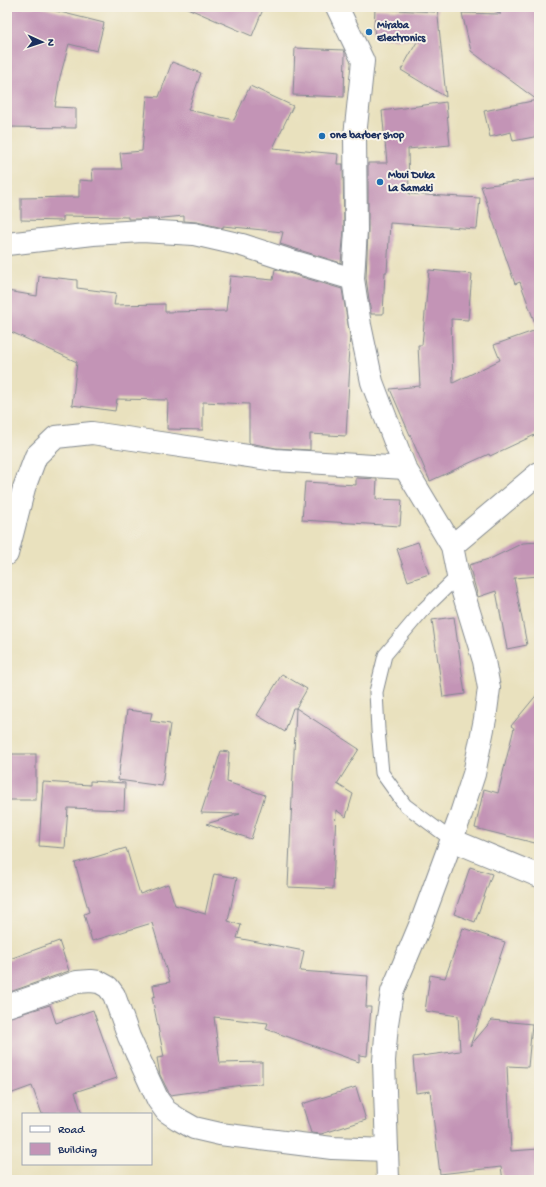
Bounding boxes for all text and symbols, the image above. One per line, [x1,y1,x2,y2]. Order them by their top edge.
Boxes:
place label: Miraba Electronics [376,20,426,45]
north arrow [22,22,62,62]
marker: Miraba Electronics [364,27,374,37]
text: N [44,39,56,46]
place label: one barber shop [329,130,405,142]
marker: one barber shop [317,131,327,141]
place label: Mbui Duka La Samaki [388,170,436,195]
marker: Mbui Duka La Samaki [375,177,385,187]
legend [22,1113,152,1165]
text: Road [58,1124,85,1138]
text: Building [57,1144,97,1158]

